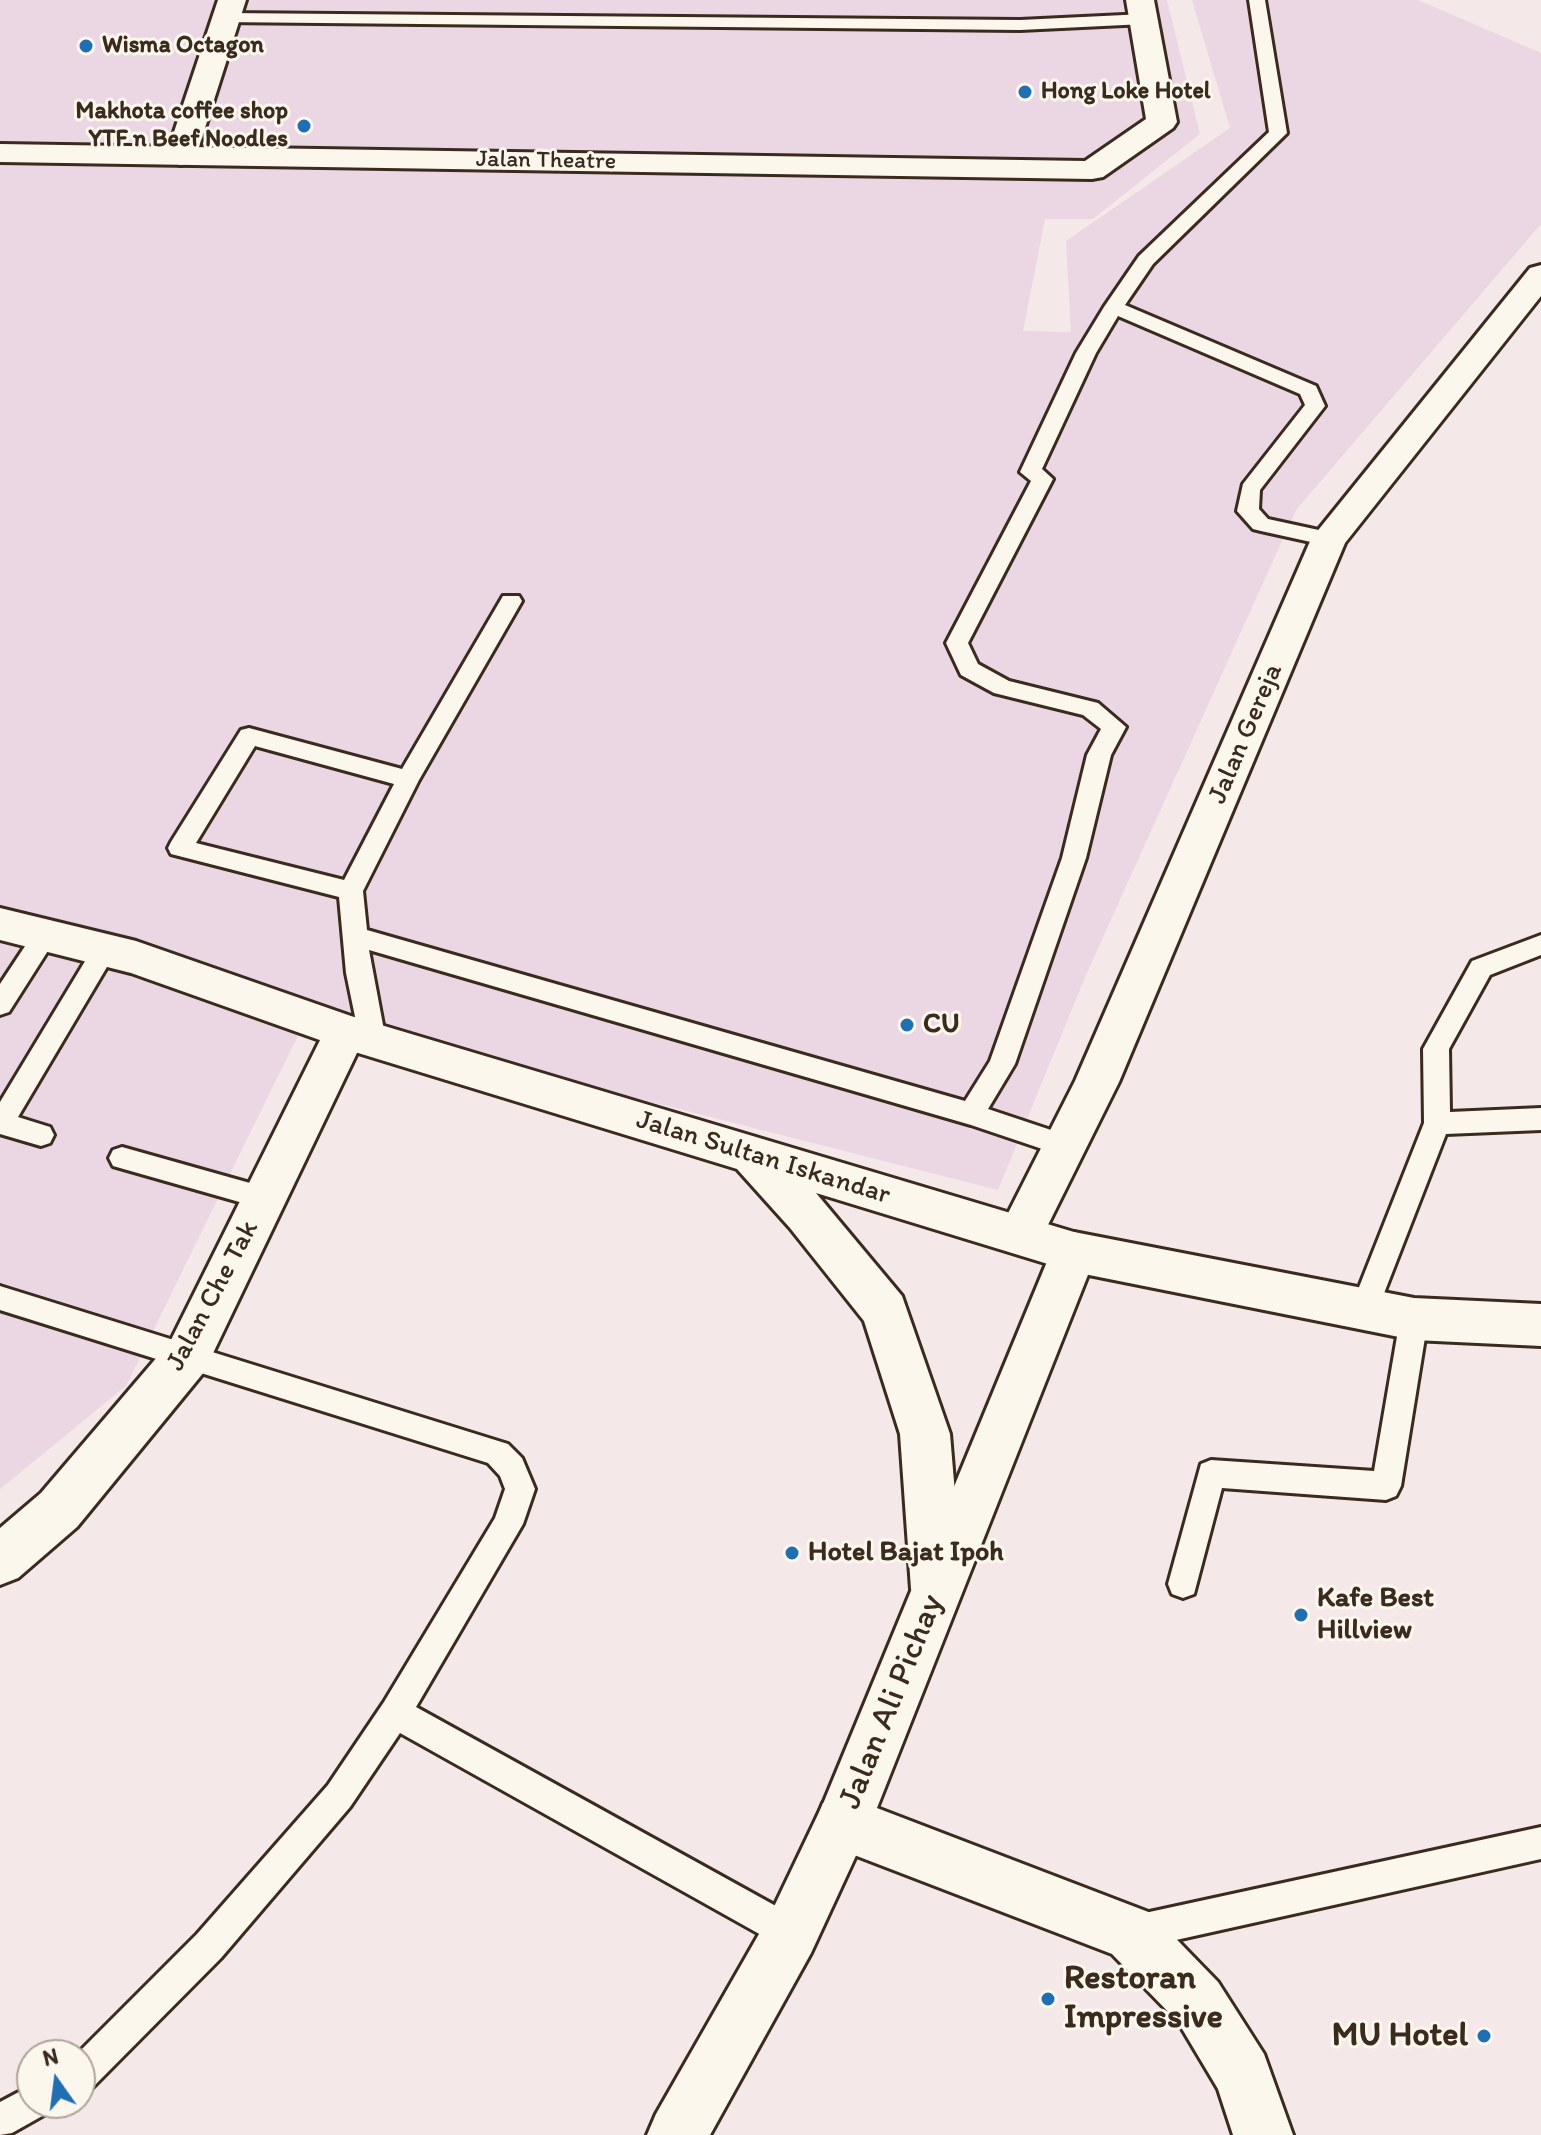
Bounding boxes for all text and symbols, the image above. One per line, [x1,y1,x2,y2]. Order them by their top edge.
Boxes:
place label: Wisma Octagon [102,32,264,60]
marker: Wisma Octagon [77,37,95,55]
place label: Hong Loke Hotel [1041,78,1211,106]
marker: Hong Loke Hotel [1016,83,1034,101]
place label: Makhota coffee shop YTF n Beef Noodles [76,98,288,154]
marker: Makhota coffee shop YTF n Beef Noodles [295,117,313,135]
street label: Jalan Theatre [476,145,616,177]
street label: Jalan Gereja [1201,659,1291,809]
place label: CU [923,1008,960,1042]
marker: CU [898,1016,916,1034]
street label: Jalan Sultan Iskandar [632,1103,894,1213]
street label: Jalan Che Tak [159,1215,267,1377]
place label: Hotel Bajat Ipoh [808,1536,1004,1570]
marker: Hotel Bajat Ipoh [783,1544,801,1562]
place label: Kafe Best Hillview [1317,1582,1434,1648]
street label: Jalan Ali Pichay [830,1589,954,1815]
marker: Kafe Best Hillview [1292,1606,1310,1624]
place label: Restoran Impressive [1064,1959,1223,2038]
marker: Restoran Impressive [1039,1990,1057,2008]
place label: MU Hotel [1332,2016,1468,2056]
marker: MU Hotel [1475,2027,1493,2045]
north arrow [16,2039,96,2119]
text: N [40,2042,61,2072]

